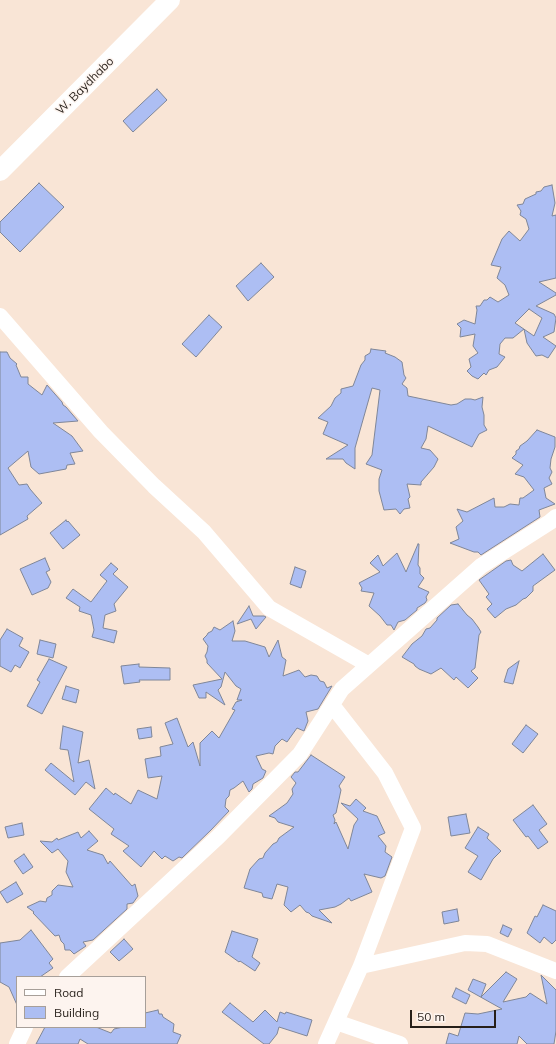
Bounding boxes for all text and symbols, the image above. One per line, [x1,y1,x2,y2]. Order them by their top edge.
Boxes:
street label: W. Baydhabo [53,54,117,118]
legend [16,976,146,1028]
text: Road [54,985,83,1000]
scale bar [412,1002,498,1028]
text: Building [54,1005,99,1020]
text: 50 m [417,1009,445,1024]

